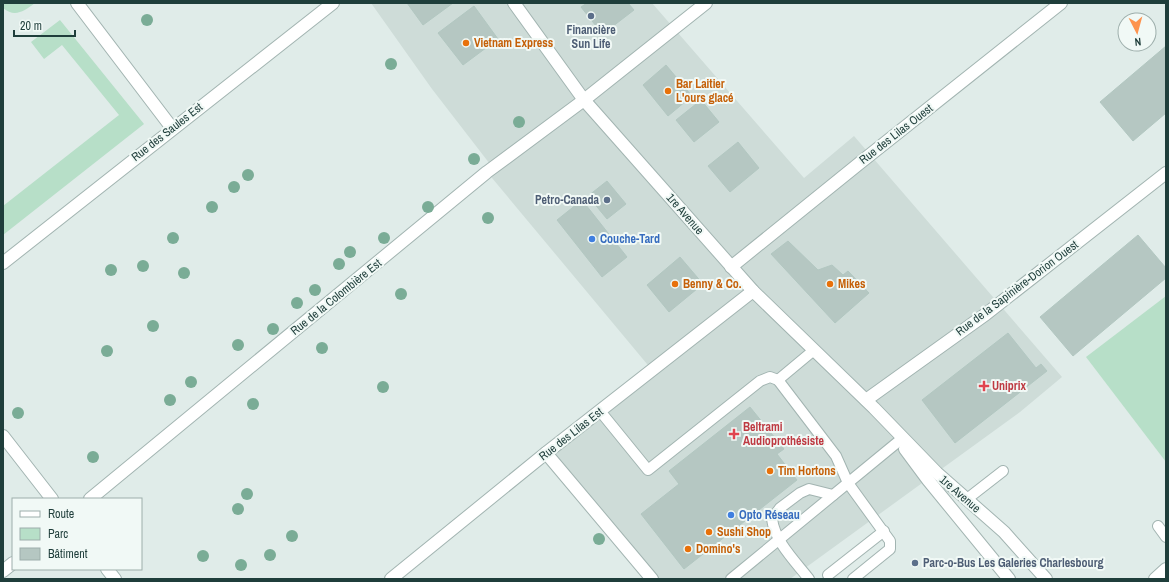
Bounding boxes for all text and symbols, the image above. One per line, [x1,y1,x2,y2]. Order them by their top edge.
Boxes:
marker: Financière Sun Life [586,11,596,21]
scale bar [14,12,75,38]
north arrow [1117,12,1157,52]
text: 20 m [20,18,42,34]
place label: Financière Sun Life [566,22,616,52]
place label: Vietnam Express [474,35,554,51]
text: N [1134,35,1142,49]
marker: Vietnam Express [461,38,471,48]
place label: Bar Laitier L'ours glacé [676,76,734,106]
marker: Bar Laitier L'ours glacé [663,86,673,96]
street label: Rue des Saules Est [128,99,206,165]
street label: Rue des Lilas Ouest [856,100,936,168]
street label: 1re Avenue [663,190,707,238]
place label: Petro-Canada [535,192,600,208]
marker: Petro-Canada [602,195,612,205]
place label: Couche-Tard [600,231,660,247]
marker: Couche-Tard [587,234,597,244]
street label: Rue de la Sapinière-Dorion Ouest [953,237,1082,339]
street label: Rue de la Colombière Est [287,255,385,339]
place label: Benny & Co. [683,276,742,292]
place label: Mikes [838,276,866,292]
marker: Benny & Co. [670,279,680,289]
marker: Mikes [825,279,835,289]
place label: Uniprix [992,378,1026,394]
marker: Uniprix [979,381,989,391]
street label: Rue des Lilas Est [536,404,607,464]
place label: Beltrami Audioprothésiste [743,419,824,449]
marker: Beltrami Audioprothésiste [728,428,740,440]
place label: Tim Hortons [778,463,836,479]
marker: Tim Hortons [765,466,775,476]
street label: 1re Avenue [936,472,984,516]
legend [12,498,142,570]
text: Route [48,506,74,522]
place label: Opto Réseau [739,507,800,523]
marker: Opto Réseau [726,510,736,520]
place label: Sushi Shop [717,524,771,540]
text: Parc [48,526,68,542]
marker: Sushi Shop [704,527,714,537]
place label: Domino's [696,541,741,557]
marker: Domino's [683,544,693,554]
text: Bâtiment [48,546,88,562]
place label: Parc-o-Bus Les Galeries Charlesbourg [923,555,1103,571]
marker: Parc-o-Bus Les Galeries Charlesbourg [910,558,920,568]

